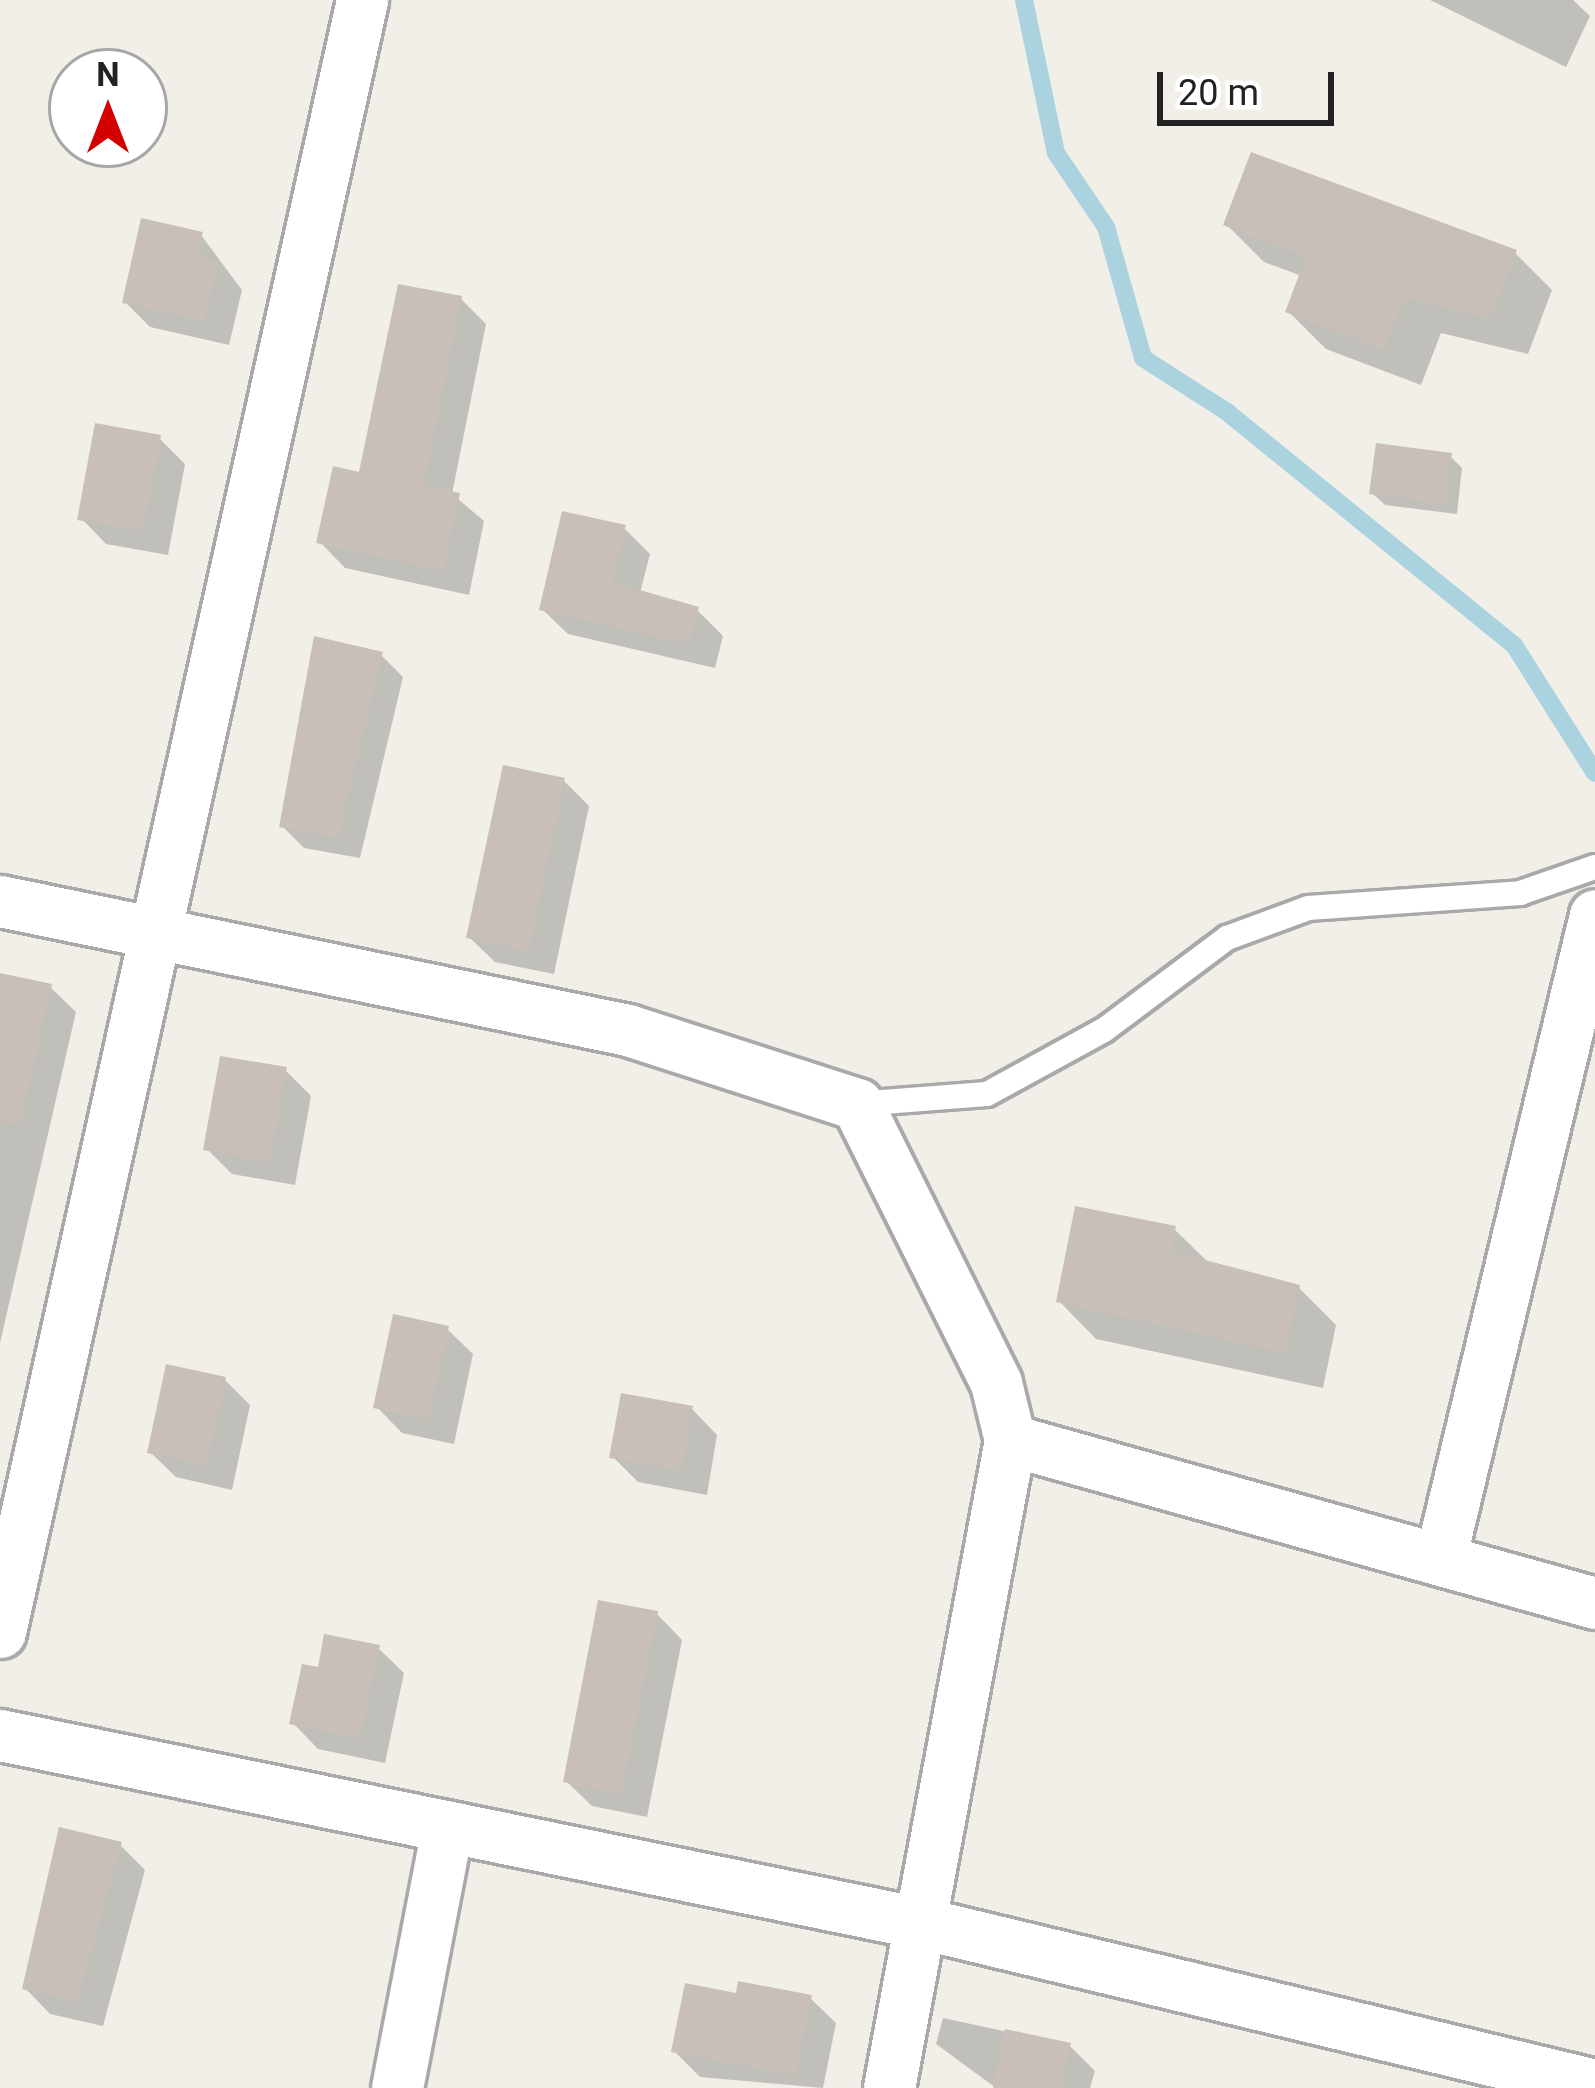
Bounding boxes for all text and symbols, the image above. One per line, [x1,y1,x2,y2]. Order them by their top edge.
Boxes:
north arrow [48,48,168,168]
scale bar [1163,48,1340,122]
text: N [96,55,120,94]
text: 20 m [1178,72,1259,114]

